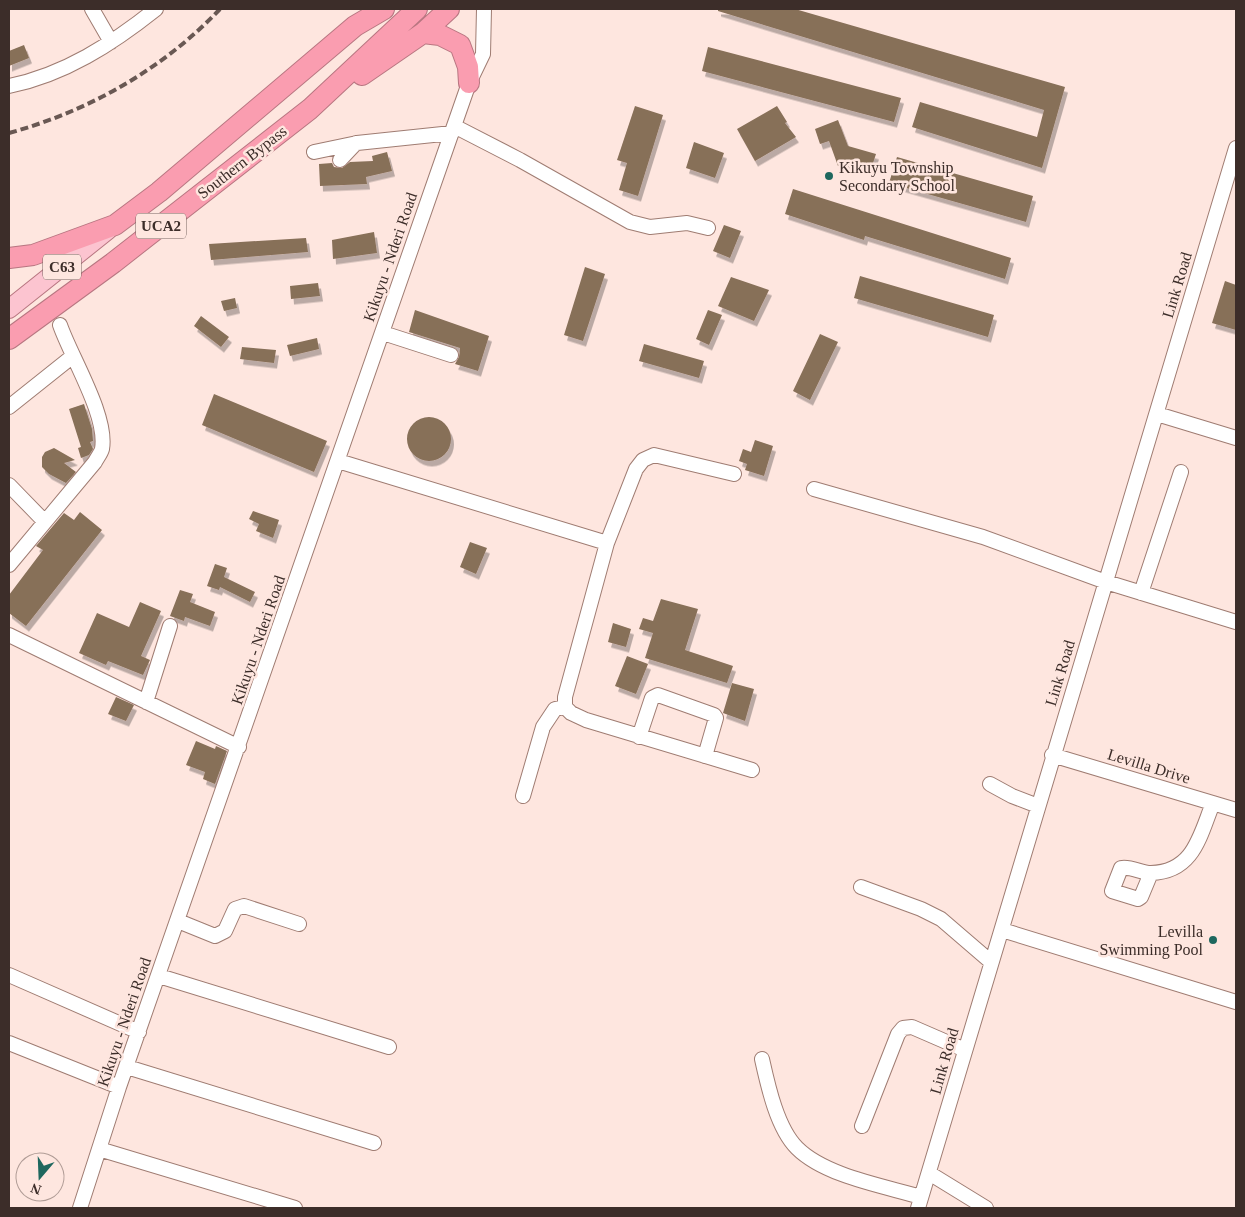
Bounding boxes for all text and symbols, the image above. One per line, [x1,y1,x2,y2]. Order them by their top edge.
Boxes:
street label: Southern Bypass [194,122,290,203]
place label: Kikuyu Township Secondary School [839,159,956,195]
marker: Kikuyu Township Secondary School [823,170,835,182]
street label: Kikuyu - Nderi Road [360,190,421,324]
road number: UCA2 [136,214,186,238]
street label: Link Road [1159,250,1195,320]
road number: C63 [43,254,81,280]
street label: Kikuyu - Nderi Road [228,573,289,707]
street label: Link Road [1042,638,1078,708]
street label: Levilla Drive [1106,745,1192,787]
place label: Levilla Swimming Pool [1099,923,1204,959]
marker: Levilla Swimming Pool [1207,934,1219,946]
street label: Kikuyu - Nderi Road [94,955,155,1089]
street label: Link Road [926,1026,962,1096]
north arrow [15,1152,65,1202]
text: N [29,1180,43,1198]

